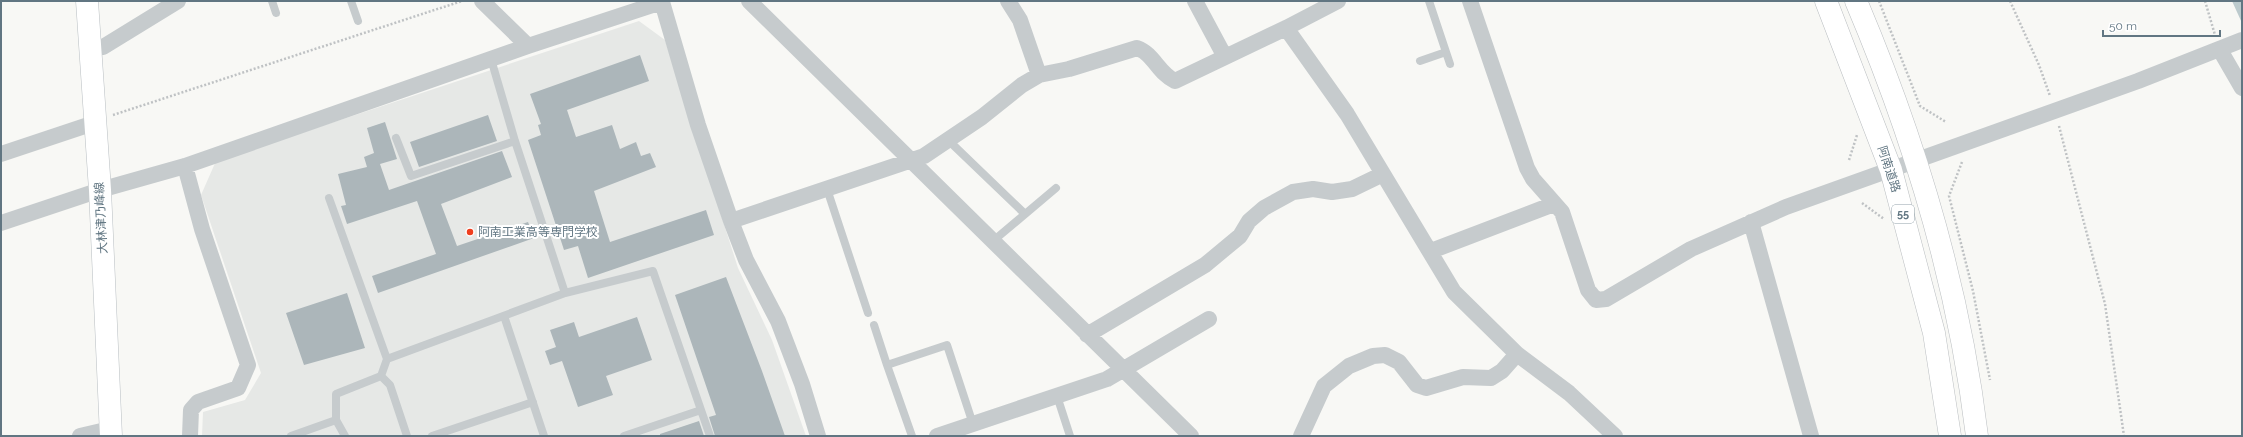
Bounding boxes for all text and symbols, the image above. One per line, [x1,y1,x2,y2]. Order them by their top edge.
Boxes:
scale bar [2103,12,2220,38]
text: 50 m [2109,19,2137,33]
street label: 阿南道路 [1875,144,1903,194]
street label: 大林津乃峰線 [92,182,110,254]
road number: 55 [1892,205,1914,223]
place label: 阿南工業高等専門学校 [478,225,598,239]
marker: 阿南工業高等専門学校 [465,227,475,237]

